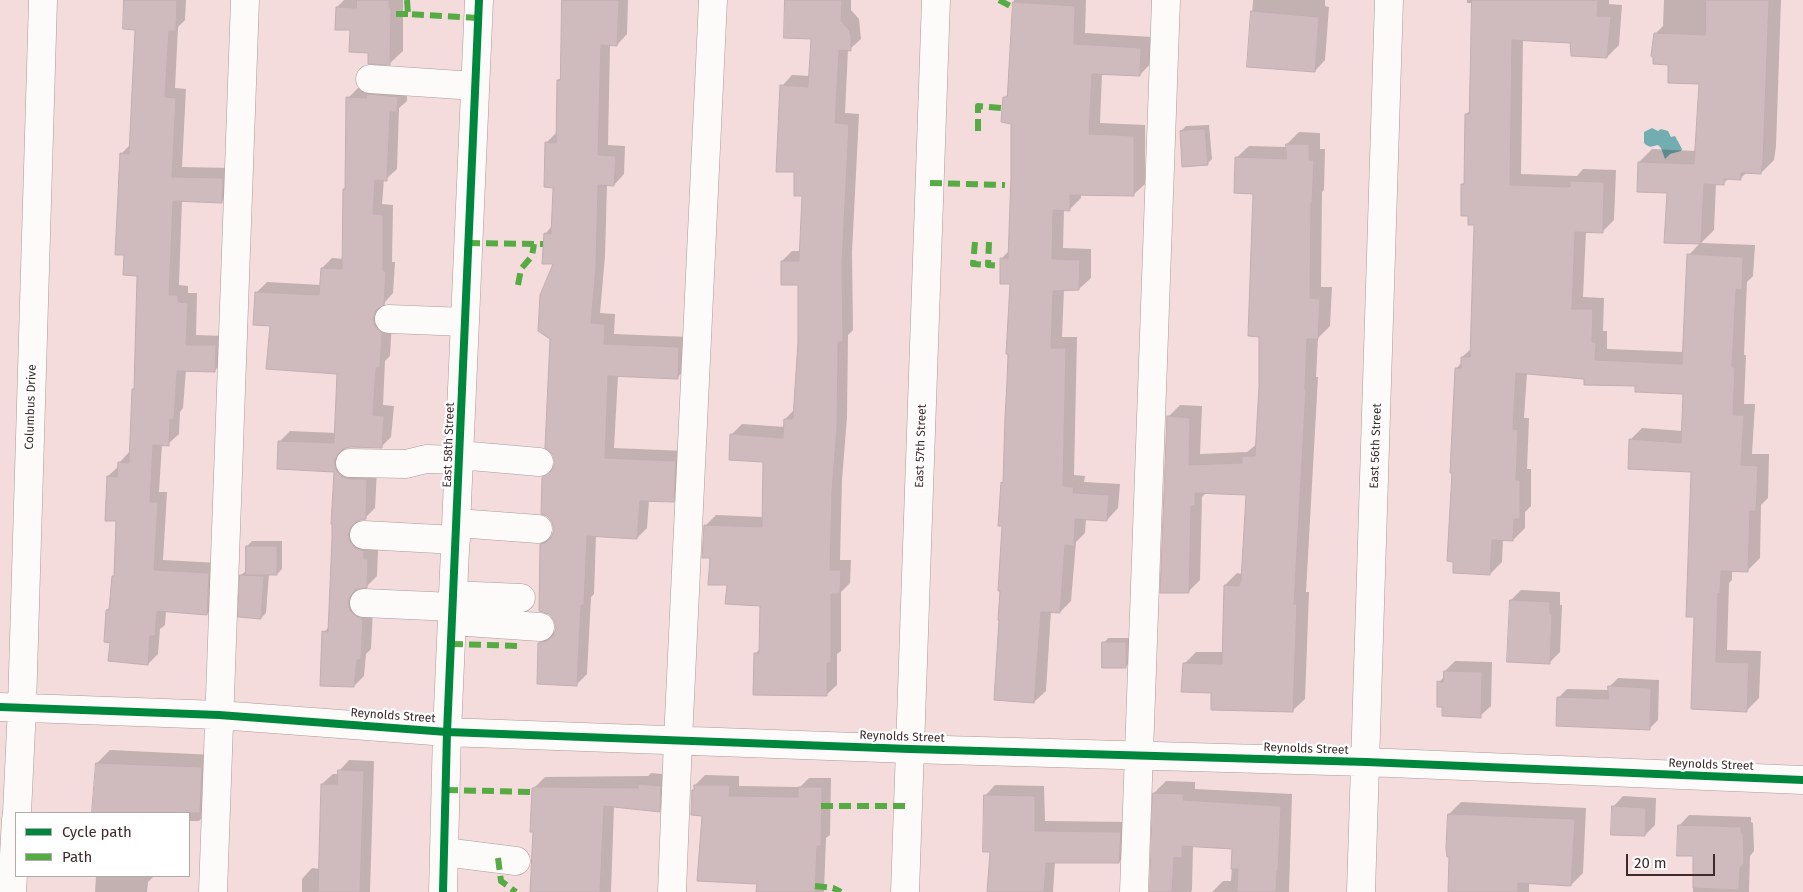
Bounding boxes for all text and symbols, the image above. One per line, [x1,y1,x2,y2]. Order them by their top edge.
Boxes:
street label: Columbus Drive [22,364,40,450]
street label: East 58th Street [440,402,458,488]
street label: East 56th Street [1367,403,1385,489]
street label: East 57th Street [912,404,930,488]
street label: Reynolds Street [350,706,436,726]
street label: Reynolds Street [859,728,945,746]
street label: Reynolds Street [1263,740,1349,758]
street label: Reynolds Street [1668,756,1754,774]
legend [15,812,190,877]
text: Cycle path [62,823,132,841]
scale bar [1628,844,1717,876]
text: Path [62,848,92,866]
text: 20 m [1634,854,1667,872]

